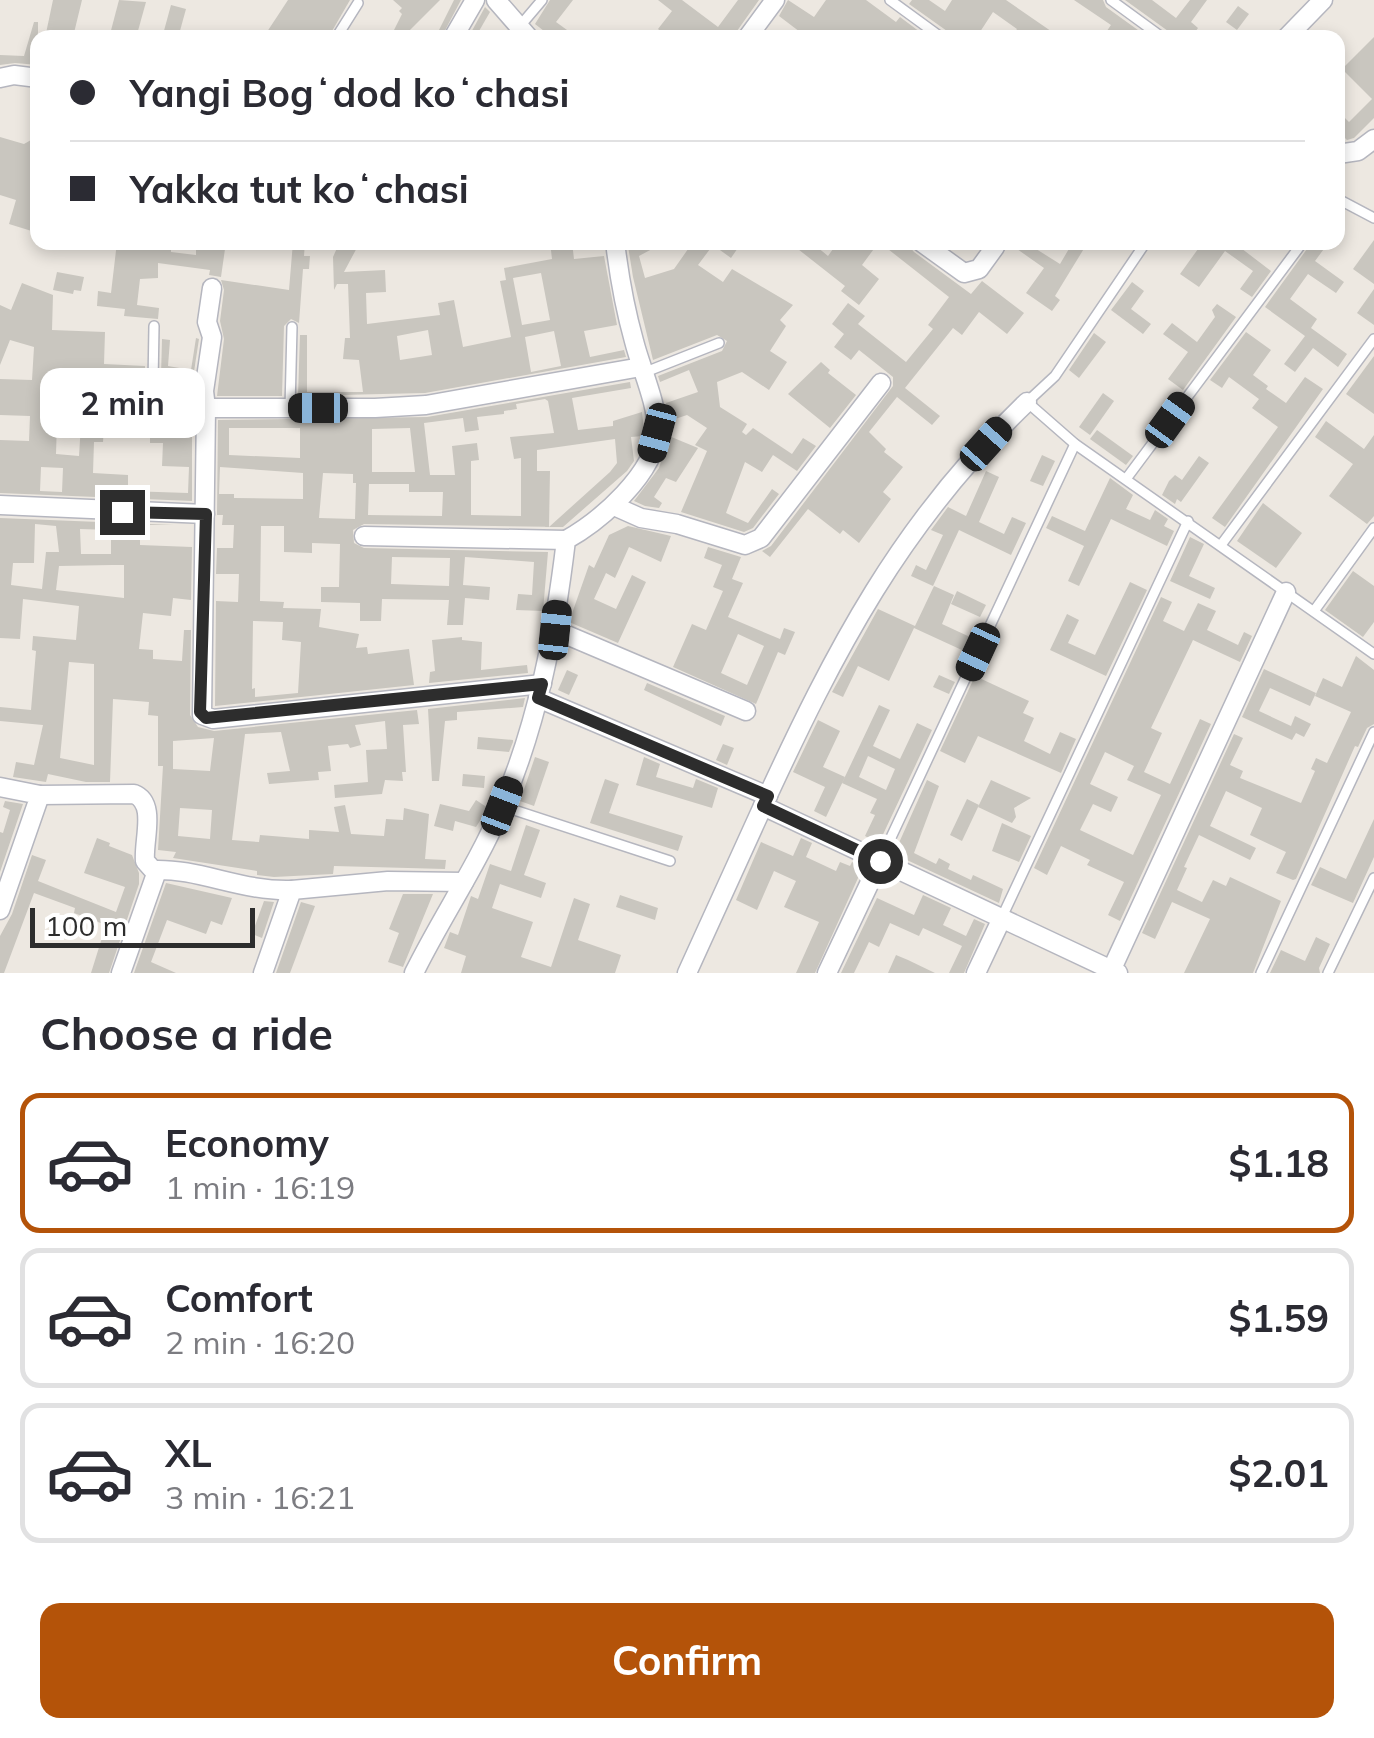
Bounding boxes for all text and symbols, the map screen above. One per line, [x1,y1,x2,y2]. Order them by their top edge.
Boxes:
text: Yangi Bogʻdod koʻchasi [130,69,569,117]
text: Yakka tut koʻchasi [130,165,469,213]
callout: 2 min [39,367,204,437]
text: 2 min [80,383,165,423]
car [1140,387,1200,453]
car [288,393,348,423]
car [635,400,679,466]
car [955,412,1017,476]
route end [100,490,145,535]
car [537,599,573,661]
car [952,618,1004,686]
car [477,773,527,839]
route start [858,839,903,884]
scale bar [30,903,255,948]
text: 100 m [45,908,127,943]
text: Choose a ride [40,1005,333,1061]
icon: car [45,1118,135,1208]
text: Economy [165,1119,329,1167]
text: $1.18 [1228,1139,1329,1187]
text: 1 min · 16:19 [165,1167,355,1207]
icon: car [45,1273,135,1363]
text: Comfort [165,1274,313,1322]
text: $1.59 [1228,1294,1329,1342]
text: 2 min · 16:20 [165,1322,355,1362]
icon: car [45,1428,135,1518]
text: XL [165,1429,212,1477]
text: $2.01 [1228,1449,1329,1497]
text: 3 min · 16:21 [165,1477,355,1517]
button: Confirm [40,1603,1334,1718]

